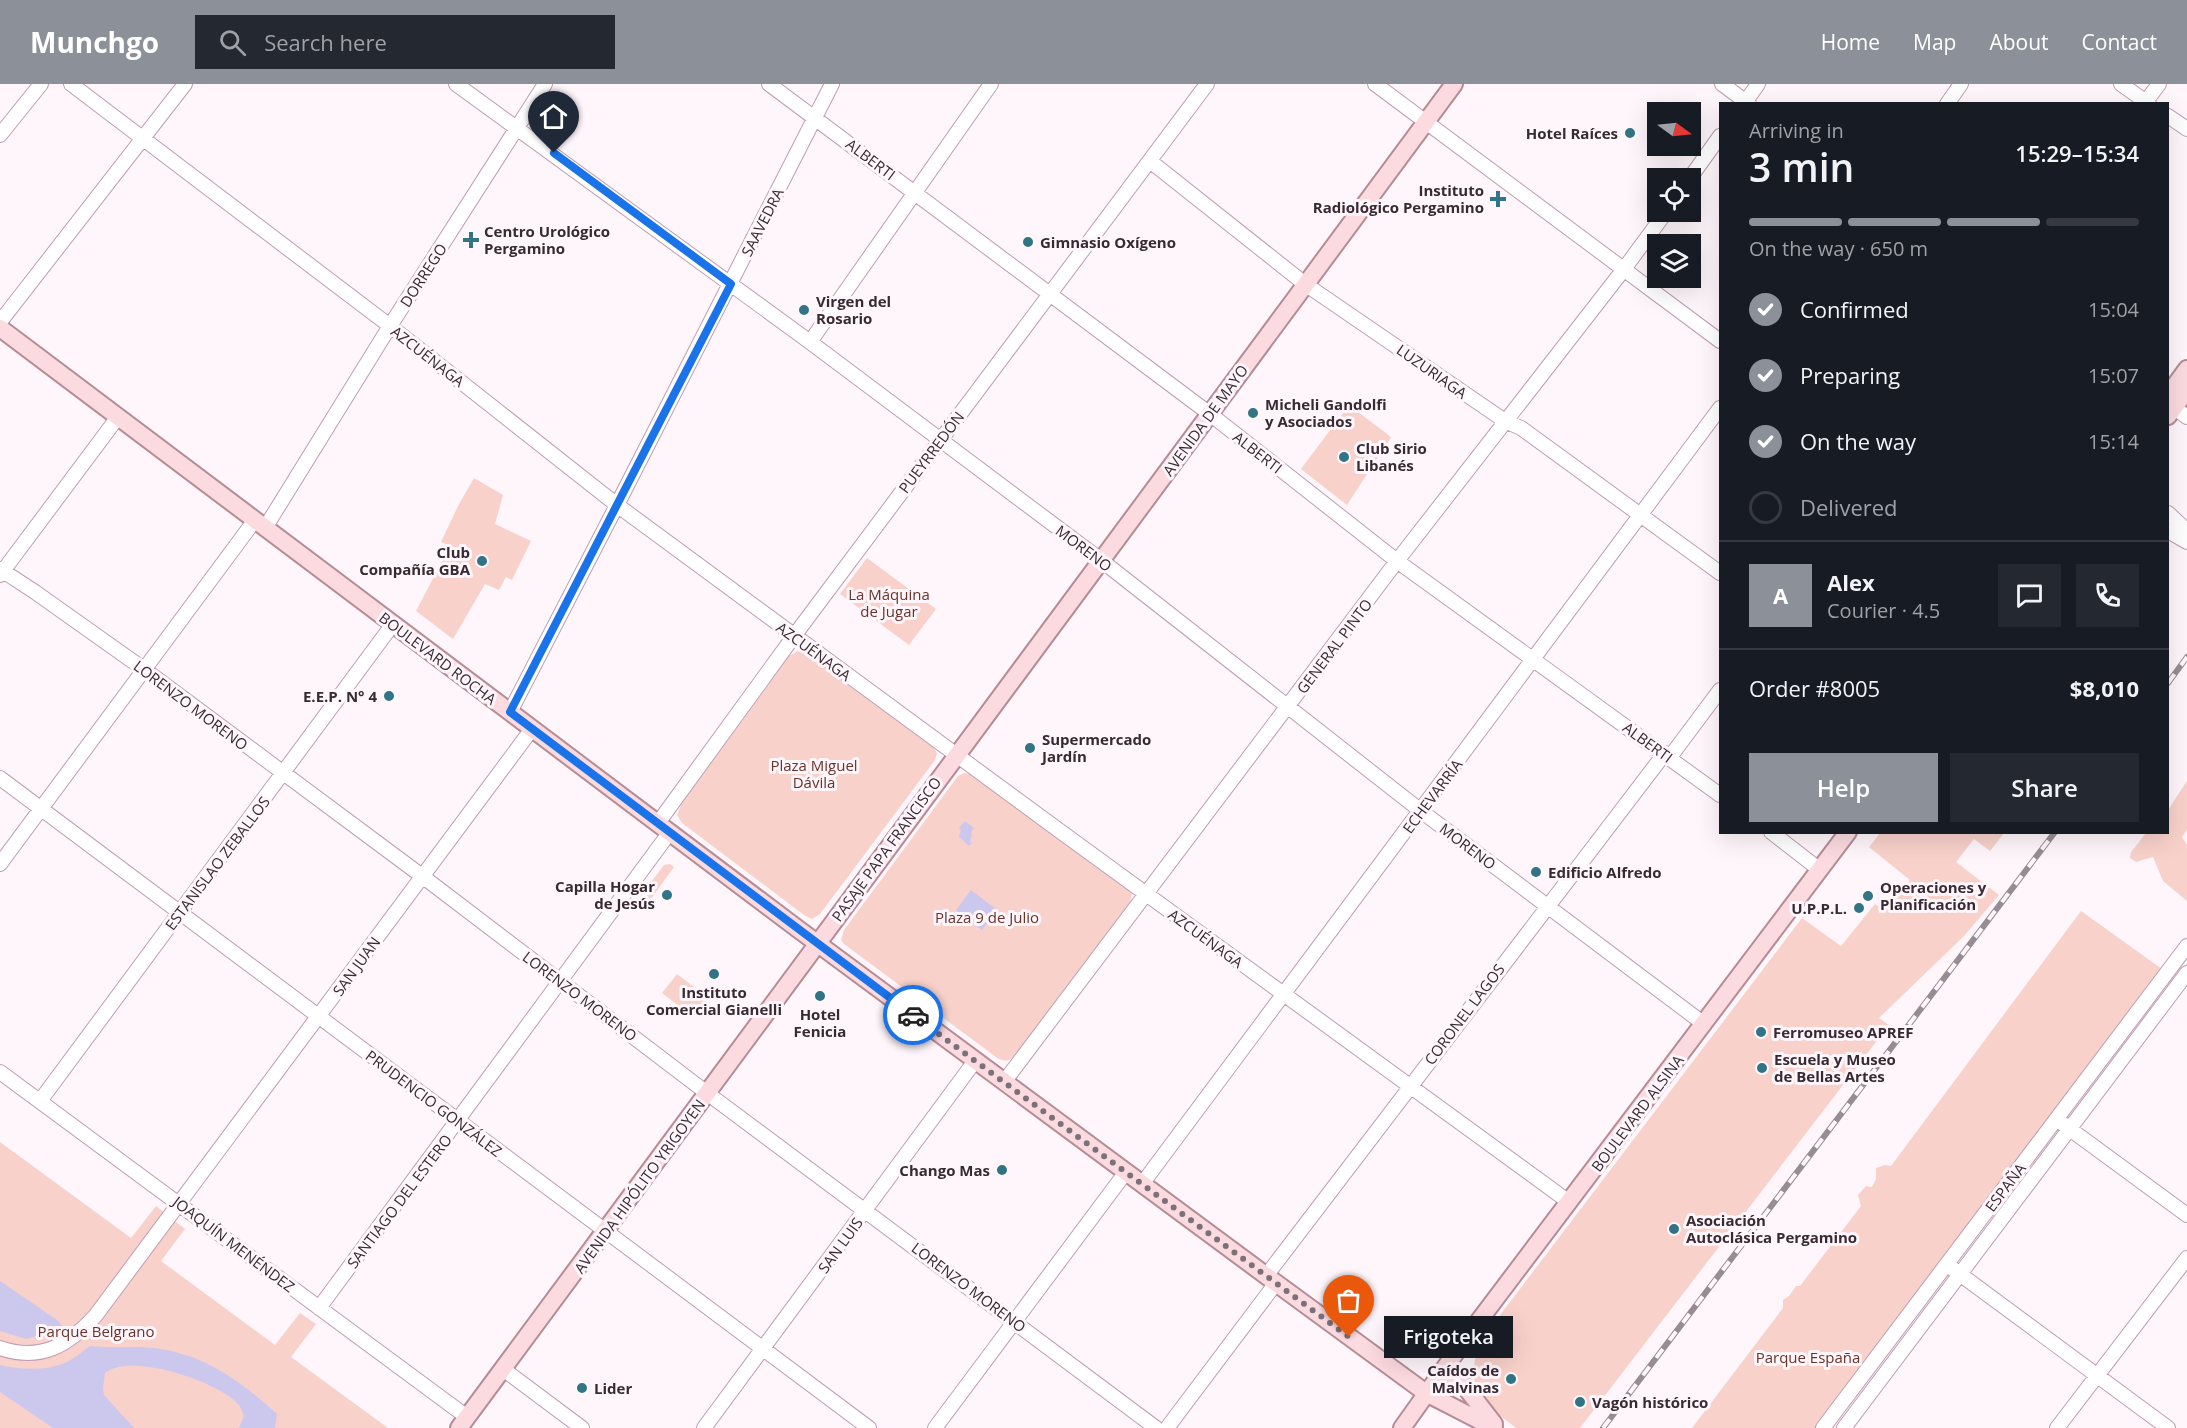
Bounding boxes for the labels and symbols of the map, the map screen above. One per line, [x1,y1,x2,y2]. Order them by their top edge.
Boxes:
pin [528,91,579,153]
north arrow [1647,102,1701,156]
place label: Hotel Raíces [1526,123,1618,143]
marker: Hotel Raíces [1623,126,1637,140]
street label: ALBERTI [842,134,900,184]
place label: Instituto Radiológico Pergamino [1313,180,1484,217]
street label: SAAVEDRA [736,184,788,260]
marker: Instituto Radiológico Pergamino [1489,190,1507,208]
place label: Centro Urológico Pergamino [484,221,610,258]
marker: Centro Urológico Pergamino [462,231,480,249]
place label: Gimnasio Oxígeno [1040,232,1176,252]
marker: Gimnasio Oxígeno [1021,235,1035,249]
street label: DORREGO [395,239,451,311]
place label: Virgen del Rosario [816,291,891,328]
marker: Virgen del Rosario [797,303,811,317]
street label: AZCUÉNAGA [387,321,469,391]
street label: LUZURIAGA [1393,339,1472,403]
street label: AVENIDA DE MAYO [1158,360,1252,480]
place label: Micheli Gandolfi y Asociados [1265,394,1387,431]
marker: Micheli Gandolfi y Asociados [1246,406,1260,420]
street label: PUEYRREDÓN [894,407,968,497]
street label: ALBERTI [1229,427,1287,477]
place label: Club Sirio Libanés [1356,438,1427,475]
marker: Club Sirio Libanés [1337,450,1351,464]
street label: MORENO [1052,520,1116,576]
place label: Club Compañía GBA [359,542,471,579]
marker: Club Compañía GBA [475,554,489,568]
park label: La Máquina de Jugar [848,584,930,621]
street label: GENERAL PINTO [1292,595,1376,697]
street label: BOULEVARD ROCHA [375,607,501,709]
street label: AZCUÉNAGA [773,617,856,685]
street label: LORENZO MORENO [130,655,252,755]
place label: E.E.P. N° 4 [303,686,377,706]
marker: E.E.P. N° 4 [382,689,396,703]
street label: ALBERTI [1619,717,1677,767]
place label: Supermercado Jardín [1040,729,1151,766]
marker: Supermercado Jardín [1023,741,1037,755]
park label: Plaza Miguel Dávila [770,755,858,792]
street label: ECHEVARRÍA [1398,755,1467,837]
street label: PASAJE PAPA FRANCISCO [827,773,945,925]
street label: ESTANISLAO ZEBALLOS [160,792,274,934]
street label: MORENO [1436,818,1500,874]
place label: Edificio Alfredo [1548,862,1662,882]
marker: Edificio Alfredo [1529,865,1543,879]
place label: Capilla Hogar de Jesús [555,876,655,913]
place label: Operaciones y Planificación [1880,877,1987,914]
marker: Capilla Hogar de Jesús [660,888,674,902]
marker: Operaciones y Planificación [1861,889,1875,903]
place label: U.P.P.L. [1791,898,1847,918]
marker: U.P.P.L. [1852,901,1866,915]
street label: AZCUÉNAGA [1165,904,1248,972]
park label: Plaza 9 de Julio [935,907,1039,927]
street label: SAN JUAN [328,932,384,1000]
street label: LORENZO MORENO [519,946,641,1046]
street label: CORONEL LAGOS [1419,959,1509,1069]
marker: Instituto Comercial Gianelli [707,967,721,981]
place label: Instituto Comercial Gianelli [646,982,782,1019]
courier [883,985,943,1045]
marker: Hotel Fenicia [813,989,827,1003]
place label: Hotel Fenicia [794,1004,846,1041]
place label: Ferromuseo APREF [1773,1022,1913,1042]
marker: Ferromuseo APREF [1754,1025,1768,1039]
street label: PRUDENCIO GONZÁLEZ [362,1045,506,1161]
place label: Escuela y Museo de Bellas Artes [1774,1049,1896,1086]
street label: BOULEVARD ALSINA [1586,1050,1688,1175]
marker: Escuela y Museo de Bellas Artes [1755,1061,1769,1075]
street label: AVENIDA HIPÓLITO YRIGOYEN [569,1095,709,1277]
street label: SANTIAGO DEL ESTERO [342,1130,456,1272]
street label: ESPAÑA [1980,1158,2030,1215]
place label: Chango Mas [899,1160,990,1180]
marker: Chango Mas [995,1163,1009,1177]
street label: JOAQUÍN MENÉNDEZ [167,1190,299,1296]
place label: Asociación Autoclásica Pergamino [1686,1210,1857,1247]
street label: SAN LUIS [813,1213,867,1277]
marker: Asociación Autoclásica Pergamino [1667,1222,1681,1236]
street label: LORENZO MORENO [908,1237,1030,1337]
pin [1323,1275,1374,1337]
callout: Frigoteka [1385,1316,1514,1358]
park label: Parque Belgrano [38,1321,154,1341]
park label: Parque España [1756,1347,1860,1367]
place label: Caídos de Malvinas [1427,1360,1499,1397]
marker: Caídos de Malvinas [1504,1372,1518,1386]
place label: Lider [594,1378,632,1398]
marker: Lider [575,1381,589,1395]
place label: Vagón histórico [1592,1392,1708,1412]
marker: Vagón histórico [1573,1395,1587,1409]

